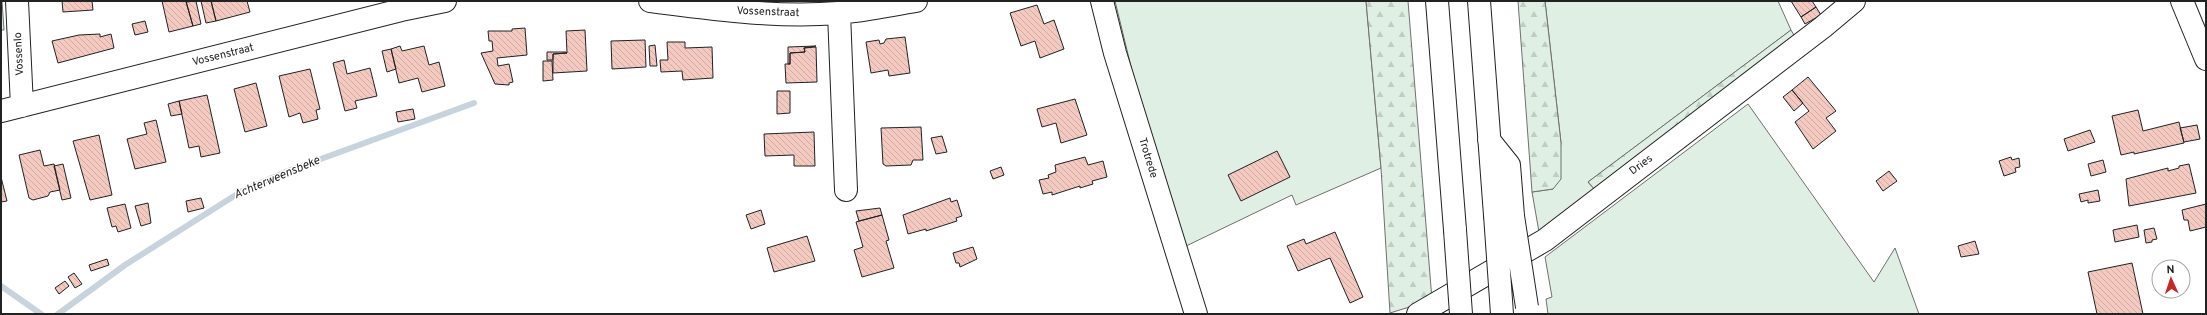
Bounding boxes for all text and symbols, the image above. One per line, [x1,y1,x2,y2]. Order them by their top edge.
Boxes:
street label: Vossenstraat [736,4,800,20]
street label: Vossenlo [11,32,27,76]
street label: Vossenstraat [191,41,255,69]
street label: Trotrede [1135,136,1161,180]
water label: Achterweensbeke [232,152,323,203]
street label: Dries [1627,152,1655,178]
north arrow [2151,259,2191,299]
text: N [2166,263,2175,277]

